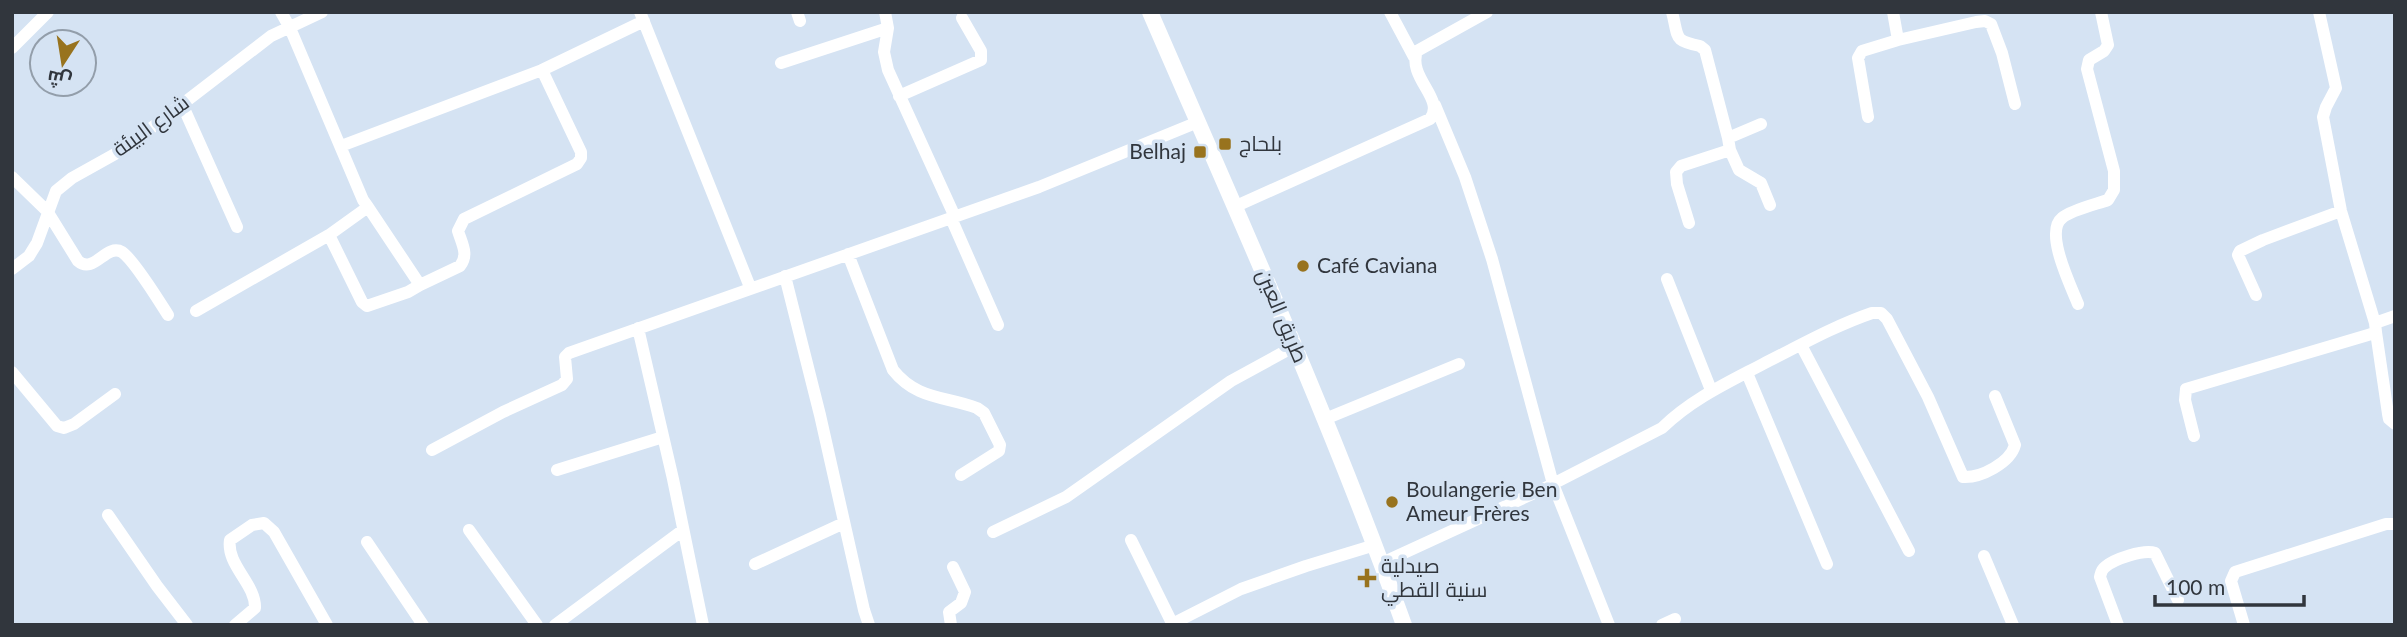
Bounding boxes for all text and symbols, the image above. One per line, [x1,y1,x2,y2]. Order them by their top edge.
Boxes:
north arrow [28,28,98,98]
text: ش [45,65,74,94]
street label: شارع البيئة [107,89,195,163]
place label: بلحاج [1239,130,1282,158]
marker: بلحاج [1217,136,1233,152]
place label: Belhaj [1129,138,1186,163]
marker: Belhaj [1192,144,1208,160]
place label: Café Caviana [1317,252,1438,277]
marker: Café Caviana [1295,258,1311,274]
street label: طريق العين [1251,265,1314,367]
place label: Boulangerie Ben Ameur Frères [1406,476,1557,525]
marker: Boulangerie Ben Ameur Frères [1384,494,1400,510]
place label: صيدلية سنية القطي [1381,552,1487,606]
scale bar [2155,564,2304,608]
marker: صيدلية سنية القطي [1359,570,1375,586]
text: 100 m [2166,574,2225,599]

